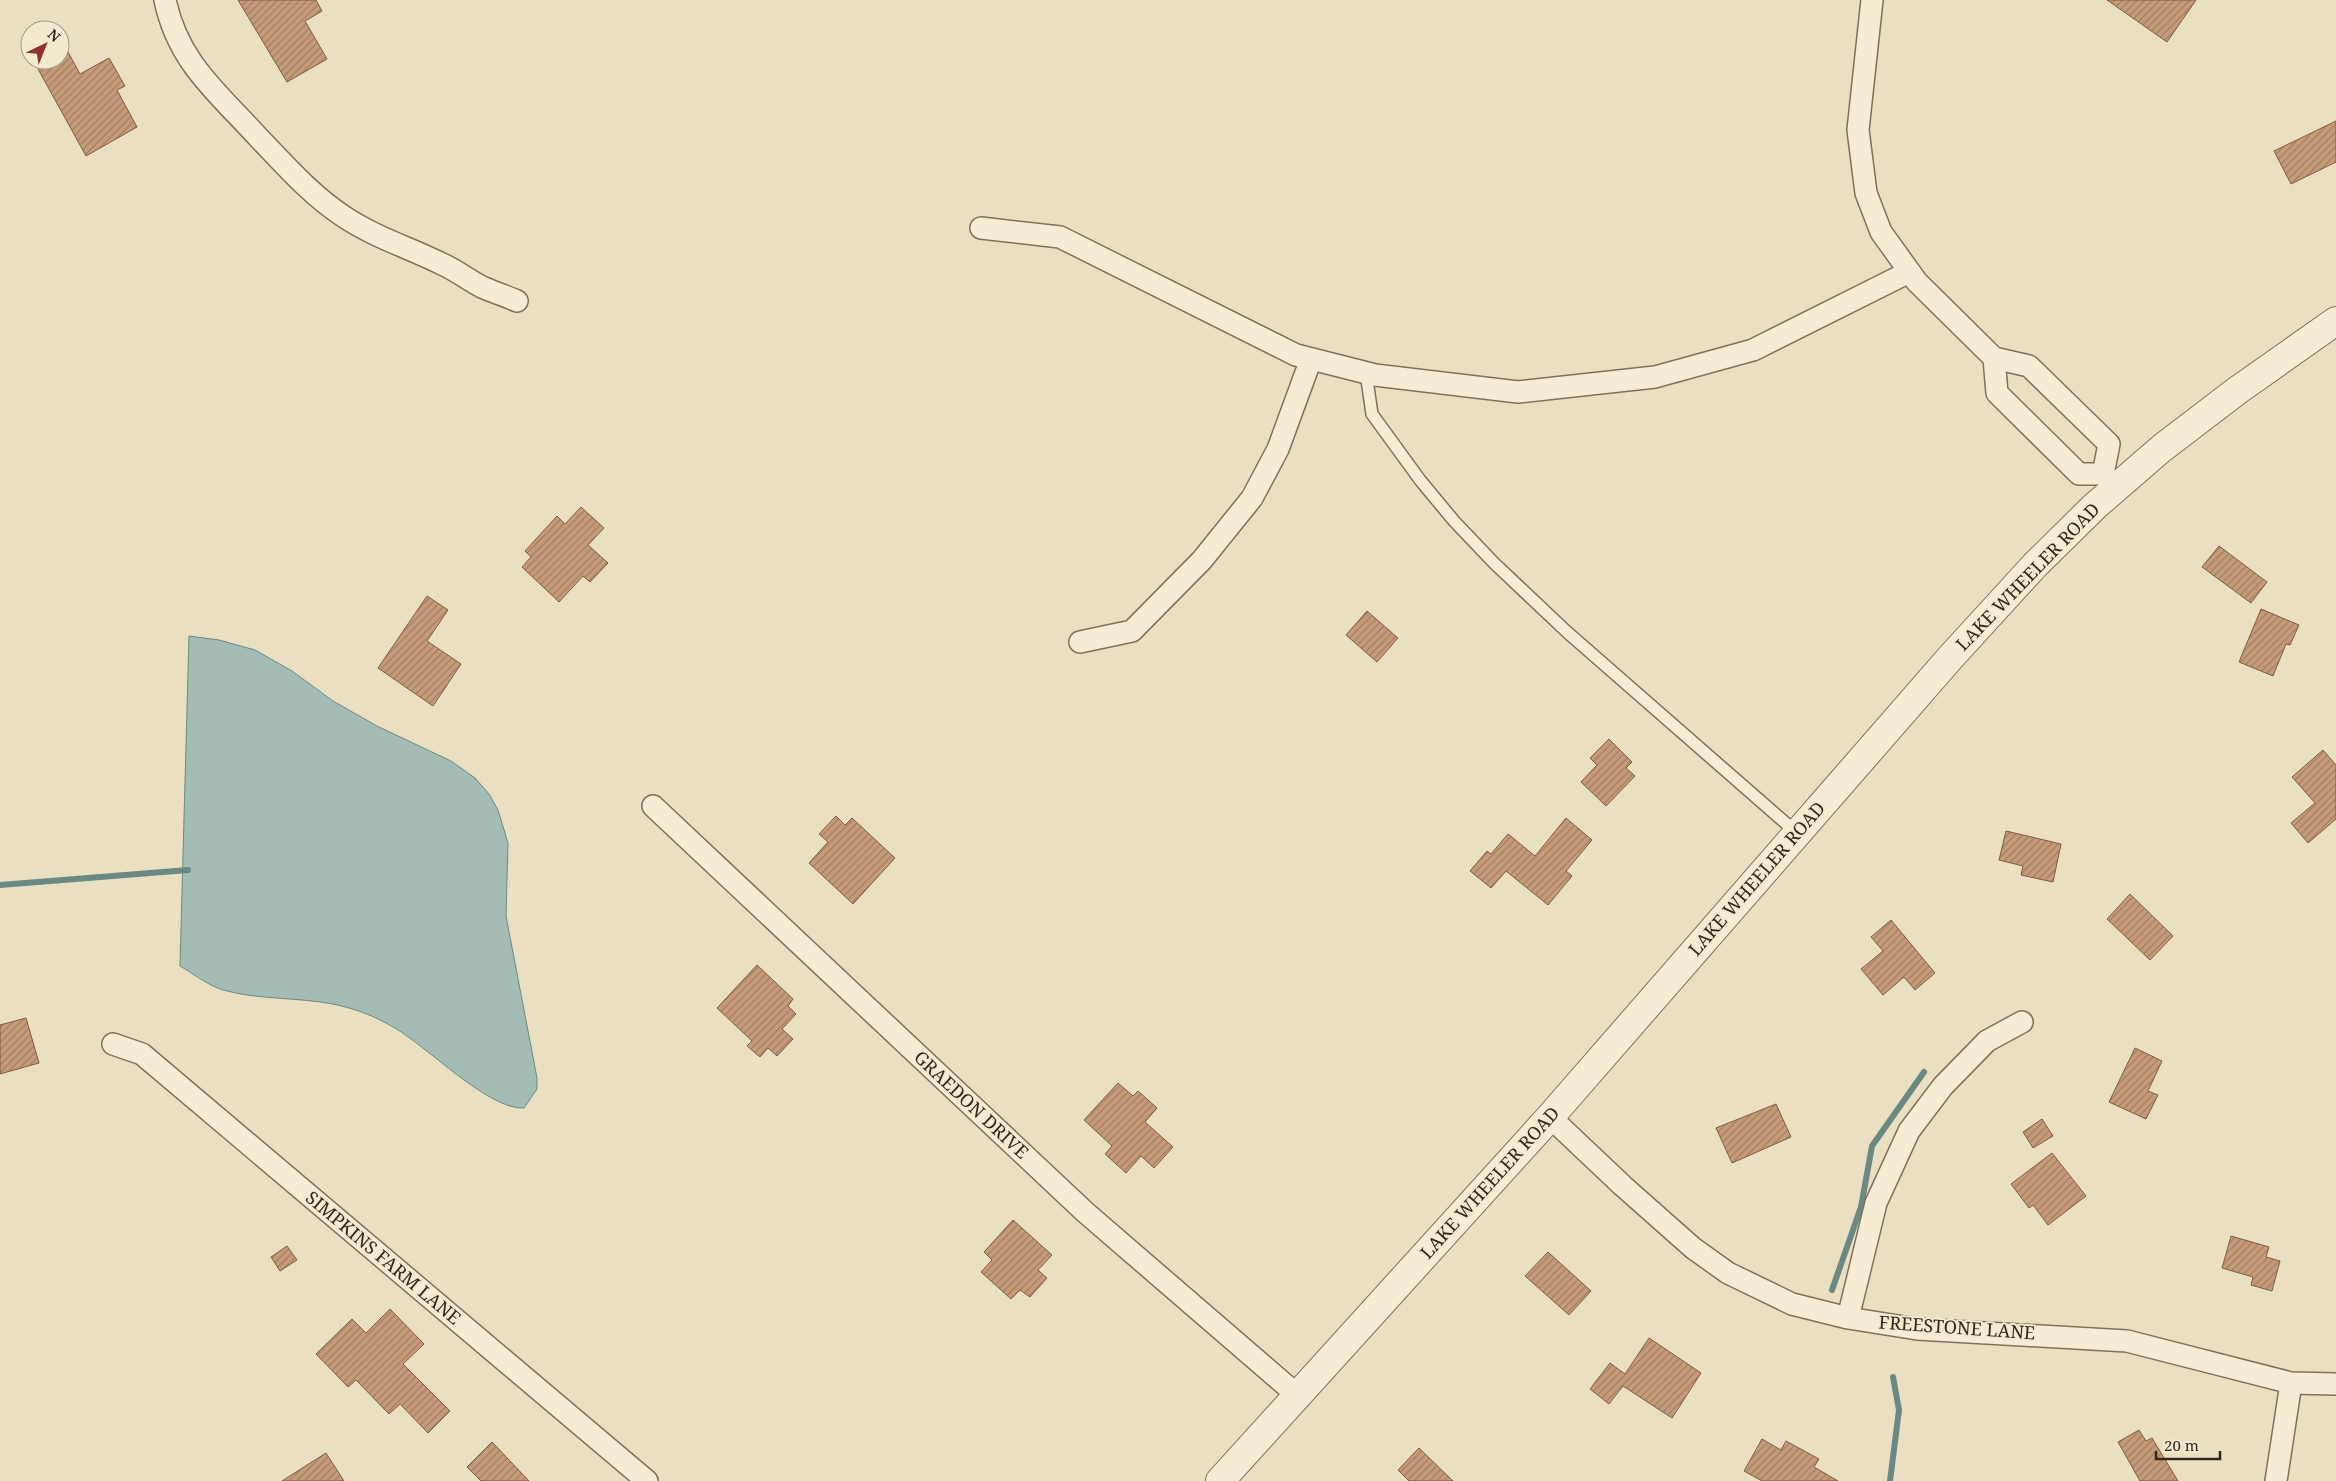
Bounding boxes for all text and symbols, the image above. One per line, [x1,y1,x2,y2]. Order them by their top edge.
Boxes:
north arrow [20,20,70,70]
text: N [44,24,65,46]
street label: LAKE WHEELER ROAD [1950,497,2104,656]
street label: LAKE WHEELER ROAD [1683,796,1830,961]
street label: GRAEDON DRIVE [909,1045,1034,1164]
street label: LAKE WHEELER ROAD [1414,1101,1564,1264]
street label: SIMPKINS FARM LANE [301,1185,466,1329]
street label: FREESTONE LANE [1878,1310,2036,1344]
scale bar [2156,1428,2220,1460]
text: 20 m [2164,1435,2199,1455]

